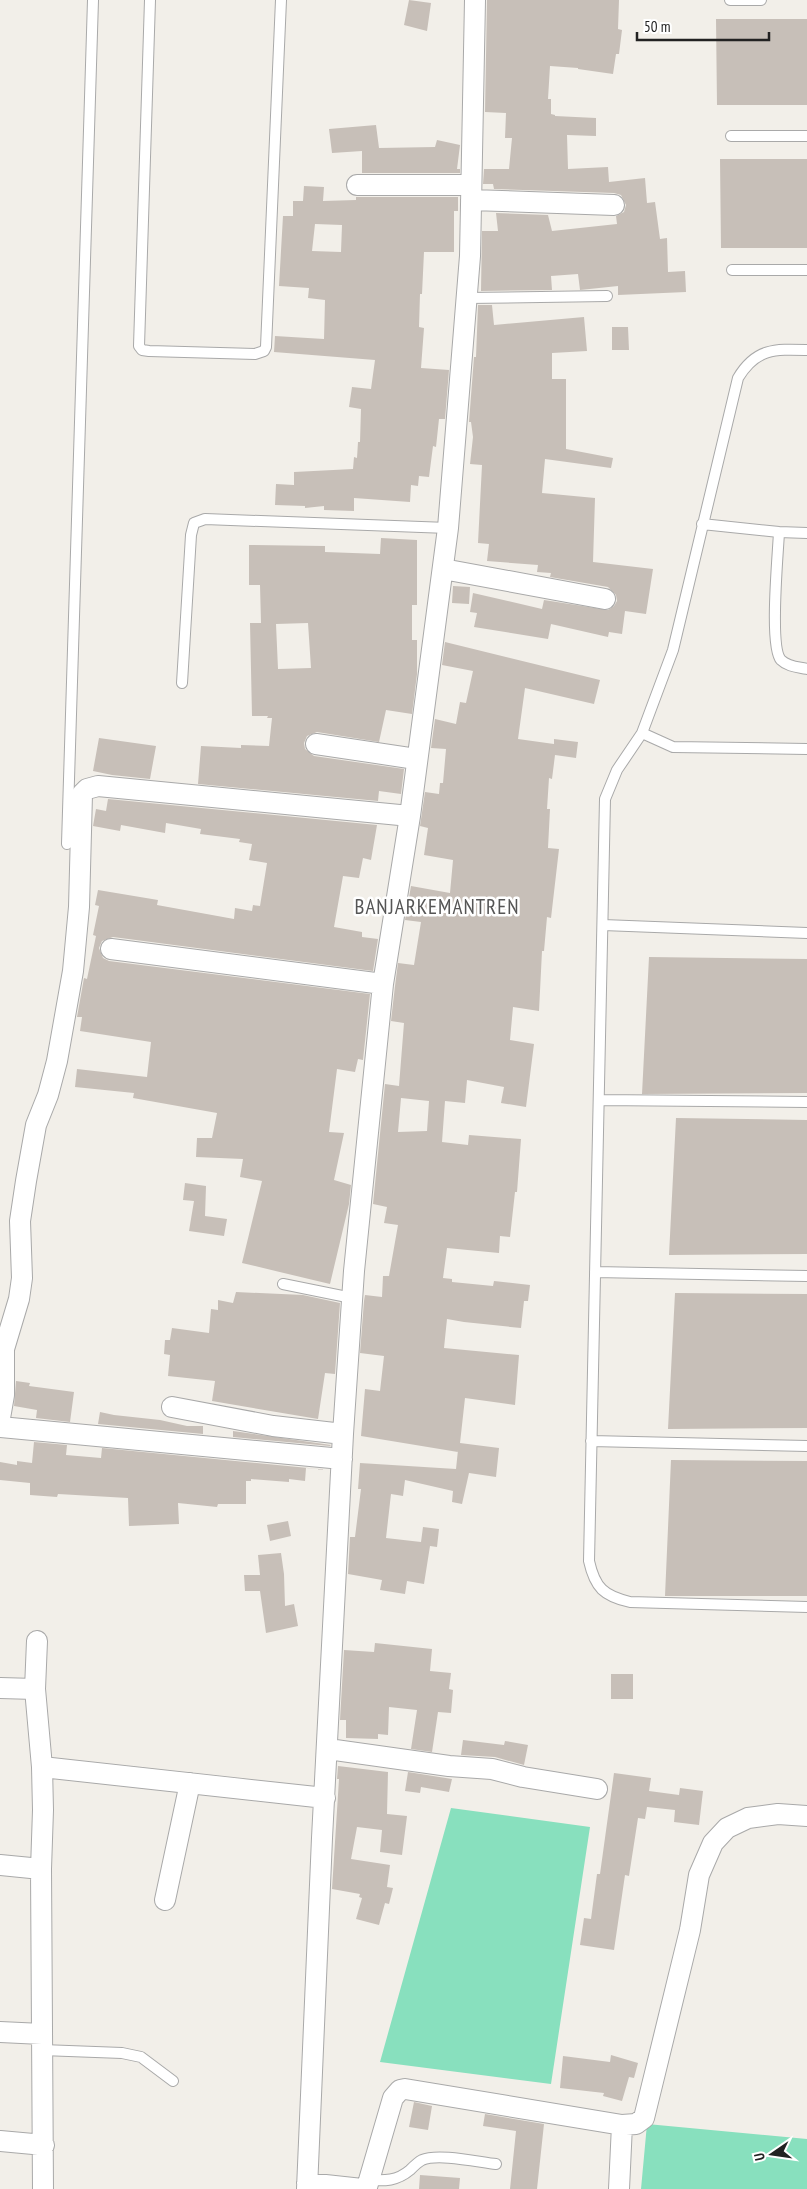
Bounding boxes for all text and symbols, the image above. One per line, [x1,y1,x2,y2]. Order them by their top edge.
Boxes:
scale bar [637,10,770,42]
text: 50 m [644,17,670,36]
district label: BANJARKEMANTREN [355,893,519,920]
north arrow [747,2129,797,2179]
text: U [750,2151,769,2162]

